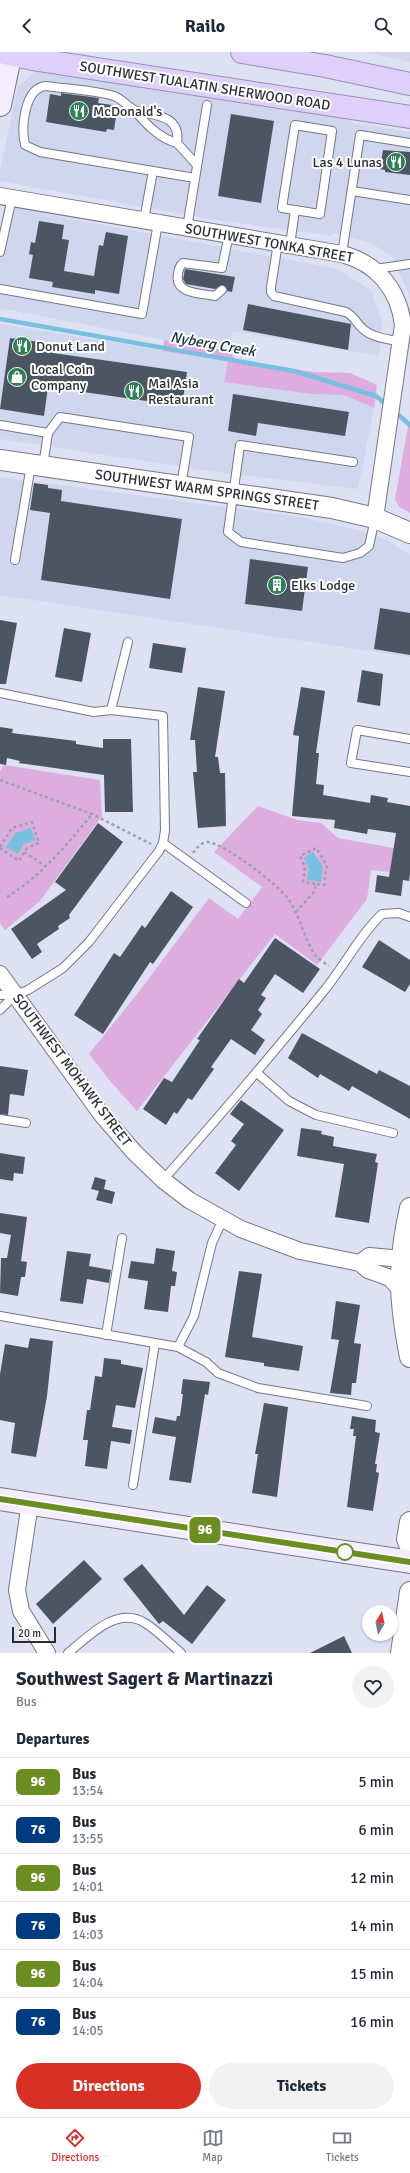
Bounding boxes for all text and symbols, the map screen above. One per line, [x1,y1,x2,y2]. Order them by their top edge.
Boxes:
icon: back [16,15,38,37]
text: Railo [185,15,225,37]
icon: search [372,15,394,37]
street label: SOUTHWEST TUALATIN SHERWOOD ROAD [78,58,332,114]
restaurant icon: McDonald's [68,100,90,122]
place label: McDonald's [93,103,162,120]
restaurant icon: Las 4 Lunas [385,151,407,173]
place label: Las 4 Lunas [312,154,382,171]
street label: SOUTHWEST TONKA STREET [184,220,355,266]
water label: Nyberg Creek [169,328,258,361]
restaurant icon: Donut Land [11,335,33,357]
place label: Donut Land [36,338,105,355]
place label: Local Coin Company [31,361,93,394]
shop icon: Local Coin Company [6,366,28,388]
place label: Mai Asia Restaurant [148,375,214,408]
restaurant icon: Mai Asia Restaurant [123,380,145,402]
street label: SOUTHWEST WARM SPRINGS STREET [94,466,320,514]
building icon: Elks Lodge [266,574,288,596]
place label: Elks Lodge [291,577,355,594]
street label: SOUTHWEST MOHAWK STREET [9,990,135,1150]
line badge: 96 [187,1517,223,1543]
text: 96 [197,1521,213,1538]
unlabelled marker [336,1543,354,1561]
north arrow [362,1605,398,1641]
map controls [362,1605,398,1641]
scale bar [12,1625,56,1644]
text: 20 m [18,1627,41,1640]
button: heart [352,1666,394,1708]
text: Southwest Sagert & Martinazzi [16,1667,273,1691]
text: Bus [16,1694,37,1710]
text: Departures [16,1730,89,1748]
text: Bus [72,1765,96,1783]
text: 96 [30,1773,46,1790]
text: 5 min [358,1773,394,1791]
text: 13:54 [72,1783,104,1799]
text: Bus [72,1813,96,1831]
text: 76 [30,1821,46,1838]
text: 6 min [358,1821,394,1839]
text: 13:55 [72,1831,104,1847]
text: Bus [72,1861,96,1879]
text: 96 [30,1869,46,1886]
text: 12 min [350,1869,394,1887]
text: 14:01 [72,1879,104,1895]
text: Bus [72,1909,96,1927]
text: 76 [30,1917,46,1934]
text: 14 min [350,1917,394,1935]
text: 14:03 [72,1927,104,1943]
text: Bus [72,1957,96,1975]
text: 96 [30,1965,46,1982]
text: 15 min [350,1965,394,1983]
text: 14:04 [72,1975,104,1991]
text: Bus [72,2005,96,2023]
text: 76 [30,2013,46,2030]
text: 16 min [350,2013,394,2031]
text: 14:05 [72,2023,104,2039]
button: Directions [16,2063,201,2109]
button: Tickets [209,2063,394,2109]
tab: Directions [51,2127,99,2164]
tab: Map [202,2127,224,2164]
tab: Tickets [326,2127,359,2164]

